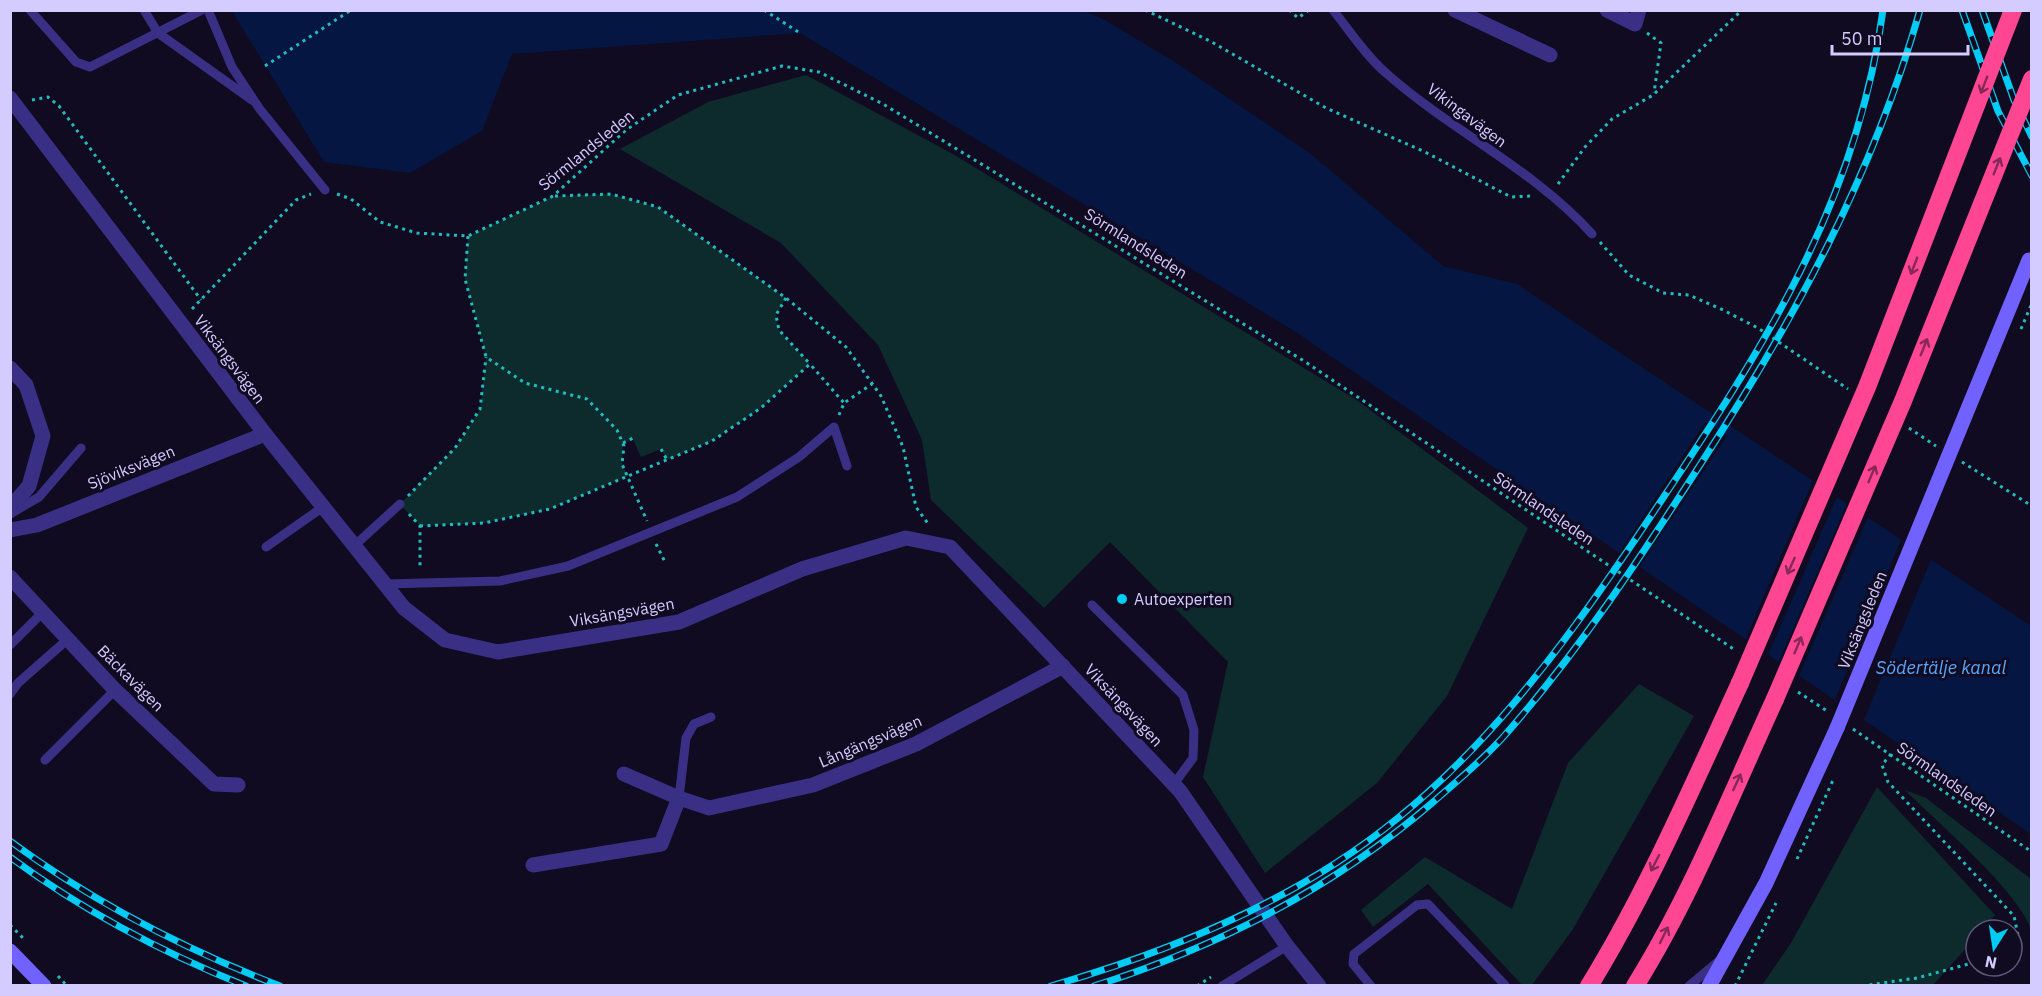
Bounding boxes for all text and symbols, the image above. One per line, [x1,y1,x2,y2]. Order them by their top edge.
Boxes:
scale bar [1832,18,1968,56]
text: 50 m [1841,27,1883,50]
one-way arrow [1978,75,1989,93]
street label: Vikingavägen [1423,79,1511,151]
street label: Sörmlandsleden [534,105,638,195]
one-way arrow [1992,157,2003,175]
street label: Sörmlandsleden [1081,203,1191,283]
one-way arrow [1907,257,1918,275]
street label: Viksängsvägen [190,311,270,407]
one-way arrow [1919,338,1930,356]
street label: Sjöviksvägen [84,440,178,494]
one-way arrow [1867,465,1878,484]
street label: Sörmlandsleden [1490,467,1598,549]
one-way arrow [1785,557,1796,575]
street label: Viksängsleden [1833,568,1891,672]
place label: Autoexperten [1134,589,1232,609]
marker: Autoexperten [1115,592,1129,606]
street label: Viksängsvägen [568,593,676,631]
one-way arrow [1793,637,1805,655]
street label: Bäckavägen [93,640,169,716]
water label: Södertälje kanal [1876,656,2006,679]
street label: Viksängsvägen [1081,659,1167,751]
street label: Långängsvägen [815,710,925,772]
street label: Sörmlandsleden [1893,737,2001,821]
one-way arrow [1732,773,1744,791]
one-way arrow [1649,853,1661,871]
north arrow [1964,918,2024,978]
one-way arrow [1658,926,1670,944]
text: N [1983,952,1999,974]

